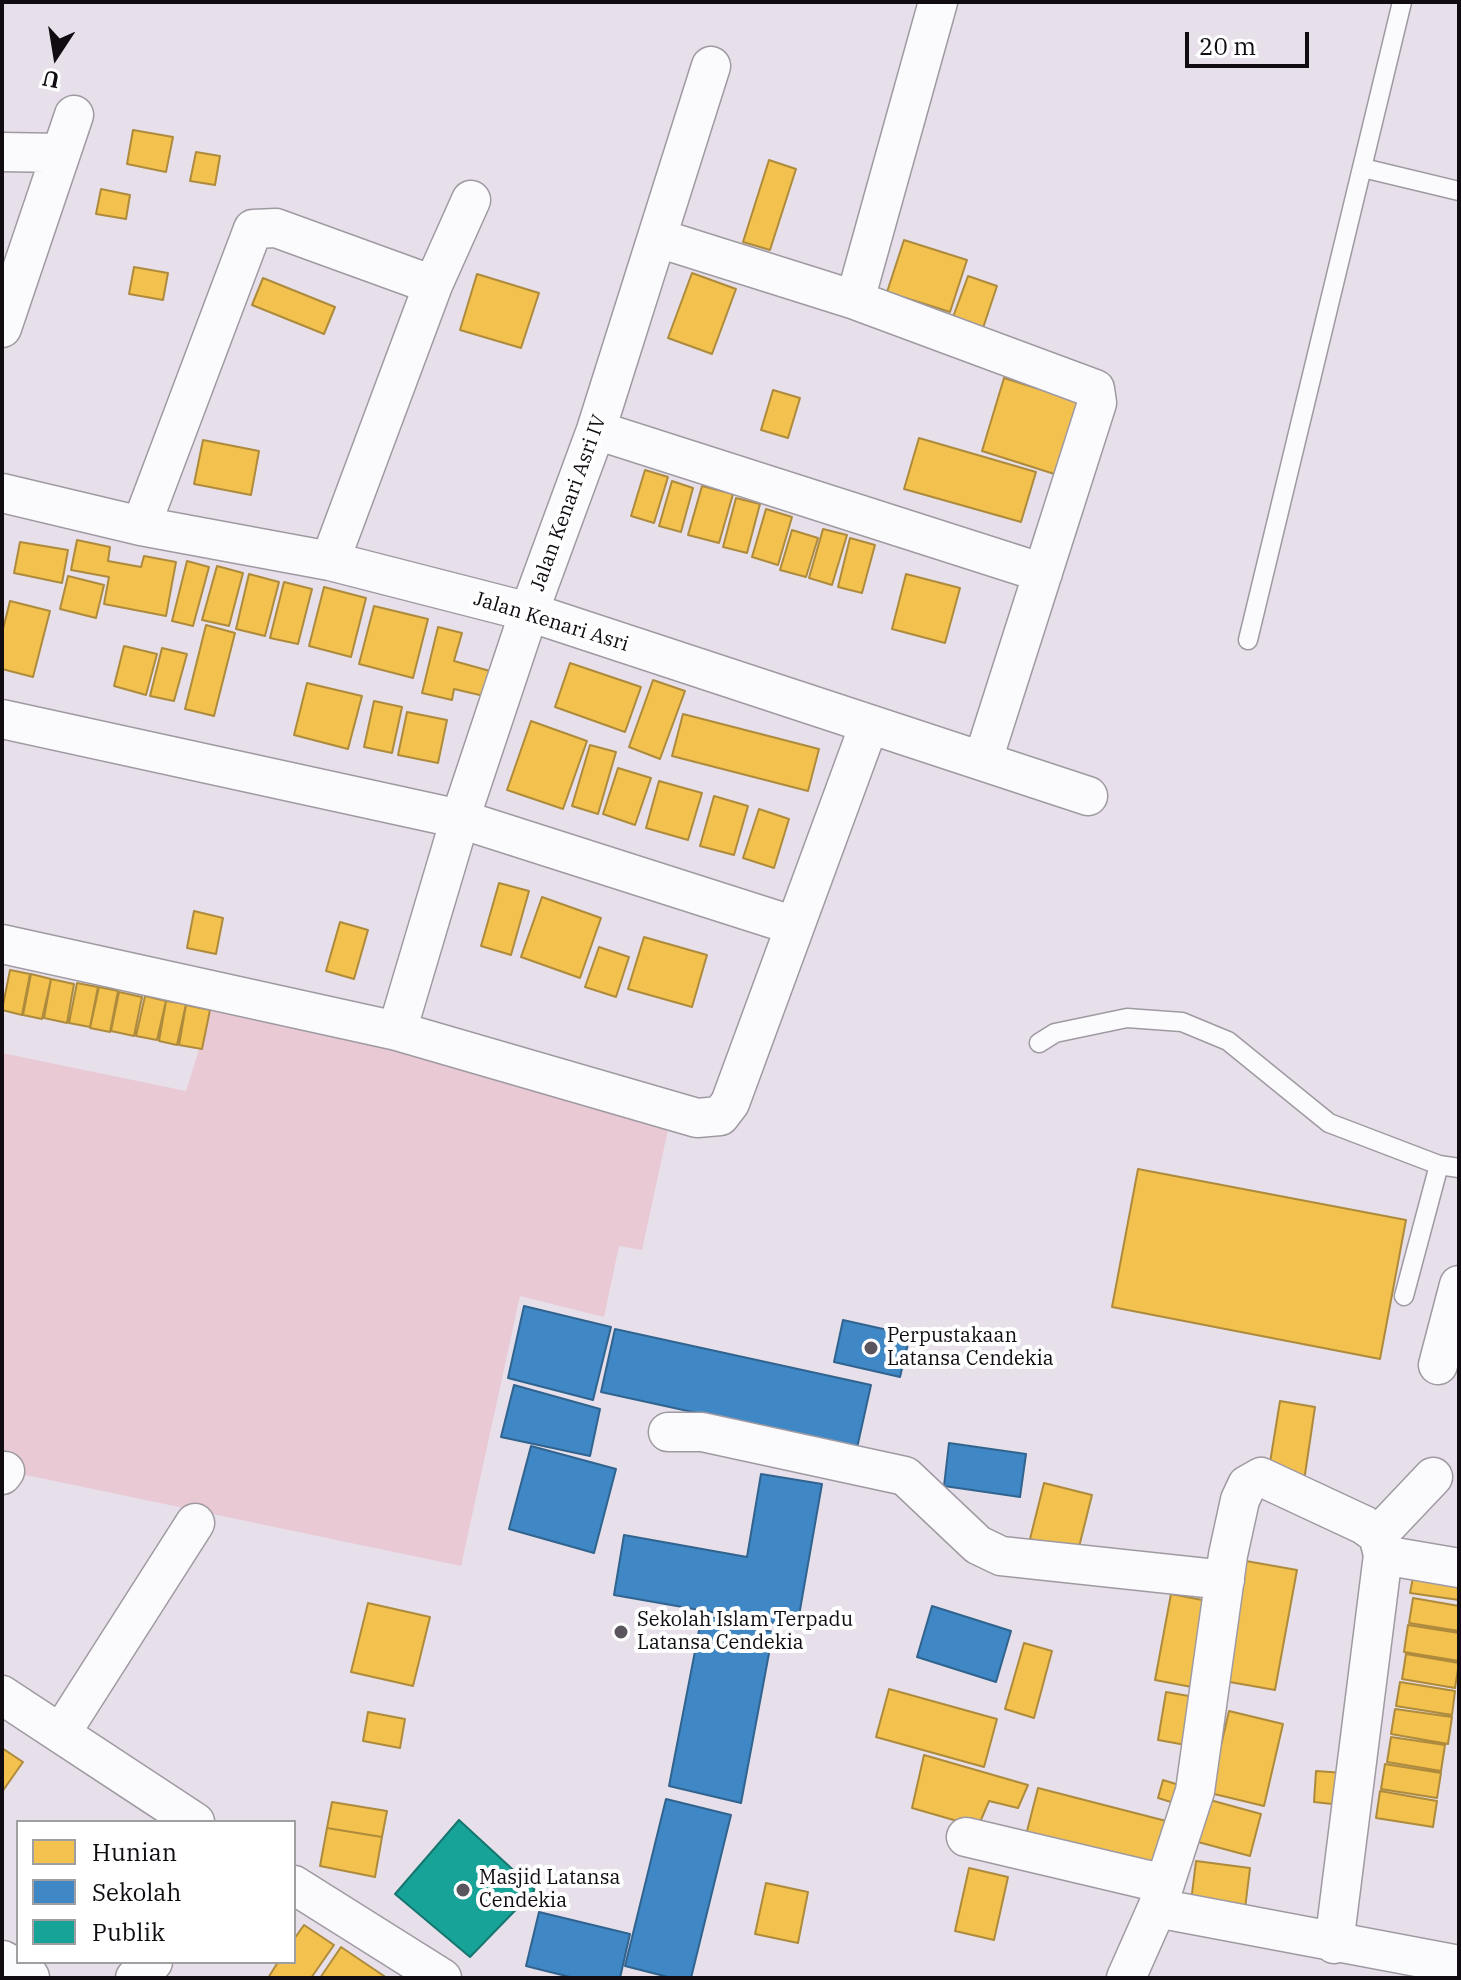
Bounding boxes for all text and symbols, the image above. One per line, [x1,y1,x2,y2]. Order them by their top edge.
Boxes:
north arrow [16,16,96,96]
scale bar [1189,16,1313,66]
text: 20 m [1199,30,1256,62]
text: U [40,64,62,96]
street label: Jalan Kenari Asri IV [526,412,612,594]
street label: Jalan Kenari Asri [471,587,631,657]
place label: Perpustakaan Latansa Cendekia [887,1324,1054,1371]
marker: Perpustakaan Latansa Cendekia [862,1339,880,1357]
place label: Sekolah Islam Terpadu Latansa Cendekia [637,1608,853,1655]
marker: Sekolah Islam Terpadu Latansa Cendekia [612,1623,630,1641]
legend [16,1820,296,1964]
text: Hunian [92,1836,177,1868]
place label: Masjid Latansa Cendekia [479,1866,620,1913]
text: Sekolah [92,1876,181,1908]
marker: Masjid Latansa Cendekia [454,1881,472,1899]
text: Publik [92,1916,165,1948]

